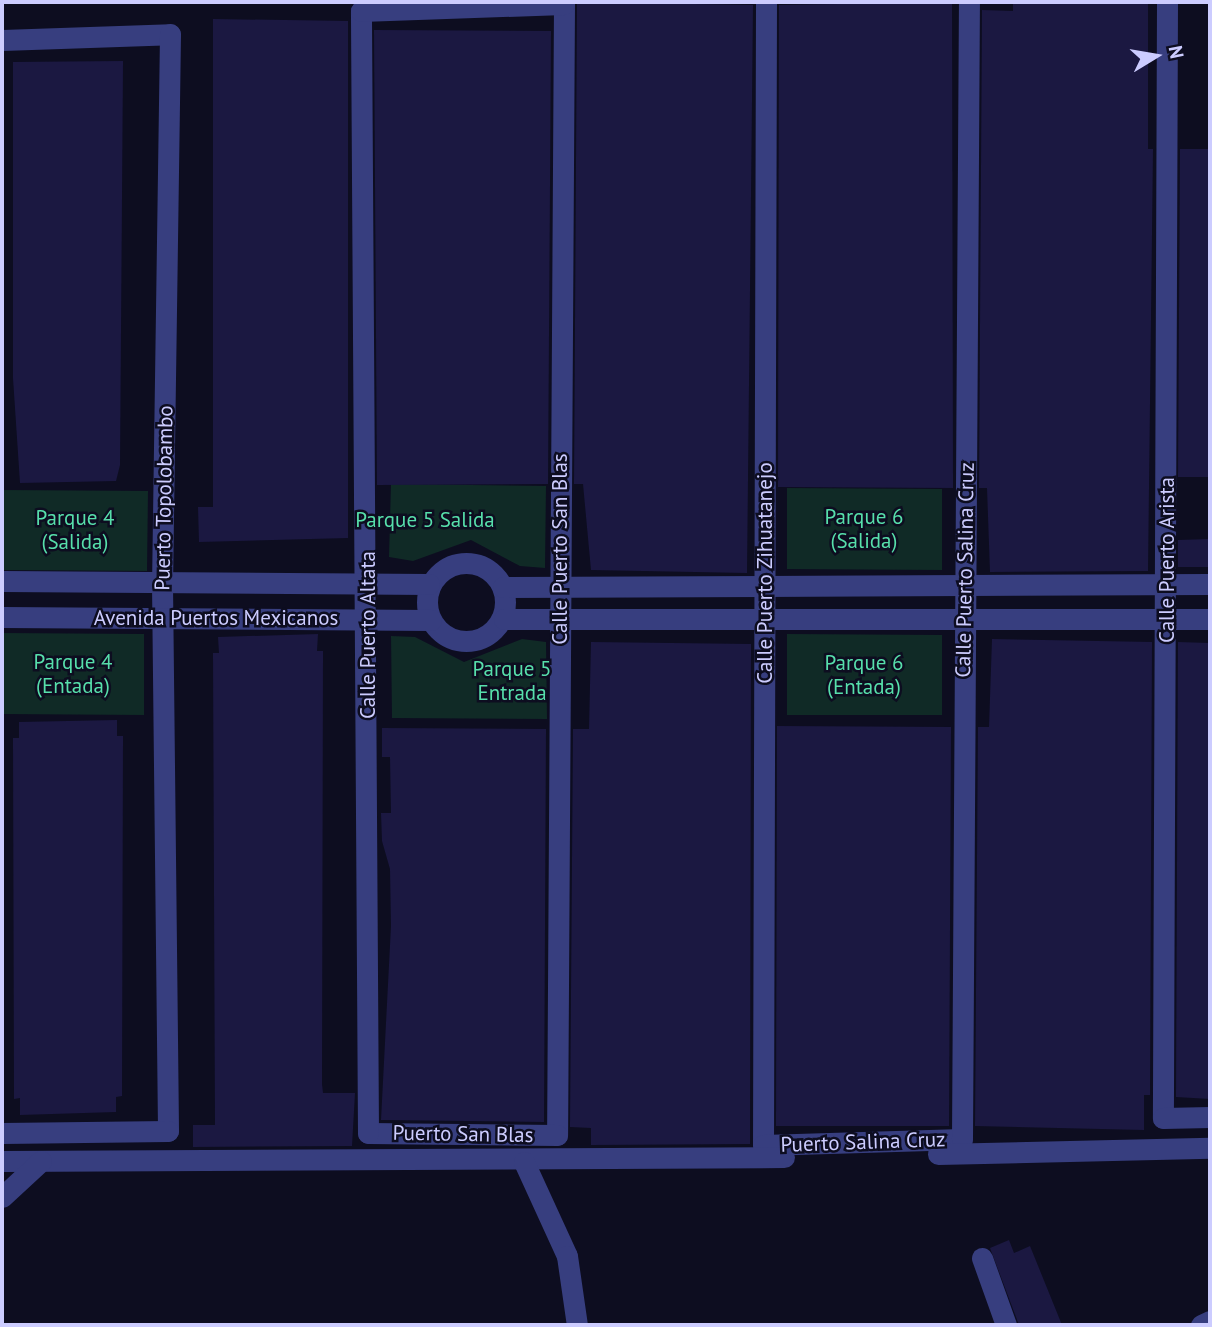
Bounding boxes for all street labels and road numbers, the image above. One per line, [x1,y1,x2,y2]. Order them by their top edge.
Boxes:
street label: Puerto Topolobambo [150,405,178,591]
street label: Calle Puerto San Blas [547,453,573,645]
street label: Calle Puerto Zihuatanejo [752,462,778,684]
street label: Calle Puerto Salina Cruz [951,462,979,678]
street label: Calle Puerto Arista [1154,477,1180,643]
street label: Calle Puerto Altata [355,551,381,719]
street label: Avenida Puertos Mexicanos [94,605,338,631]
street label: Puerto San Blas [392,1120,534,1148]
street label: Puerto Salina Cruz [780,1127,946,1157]

